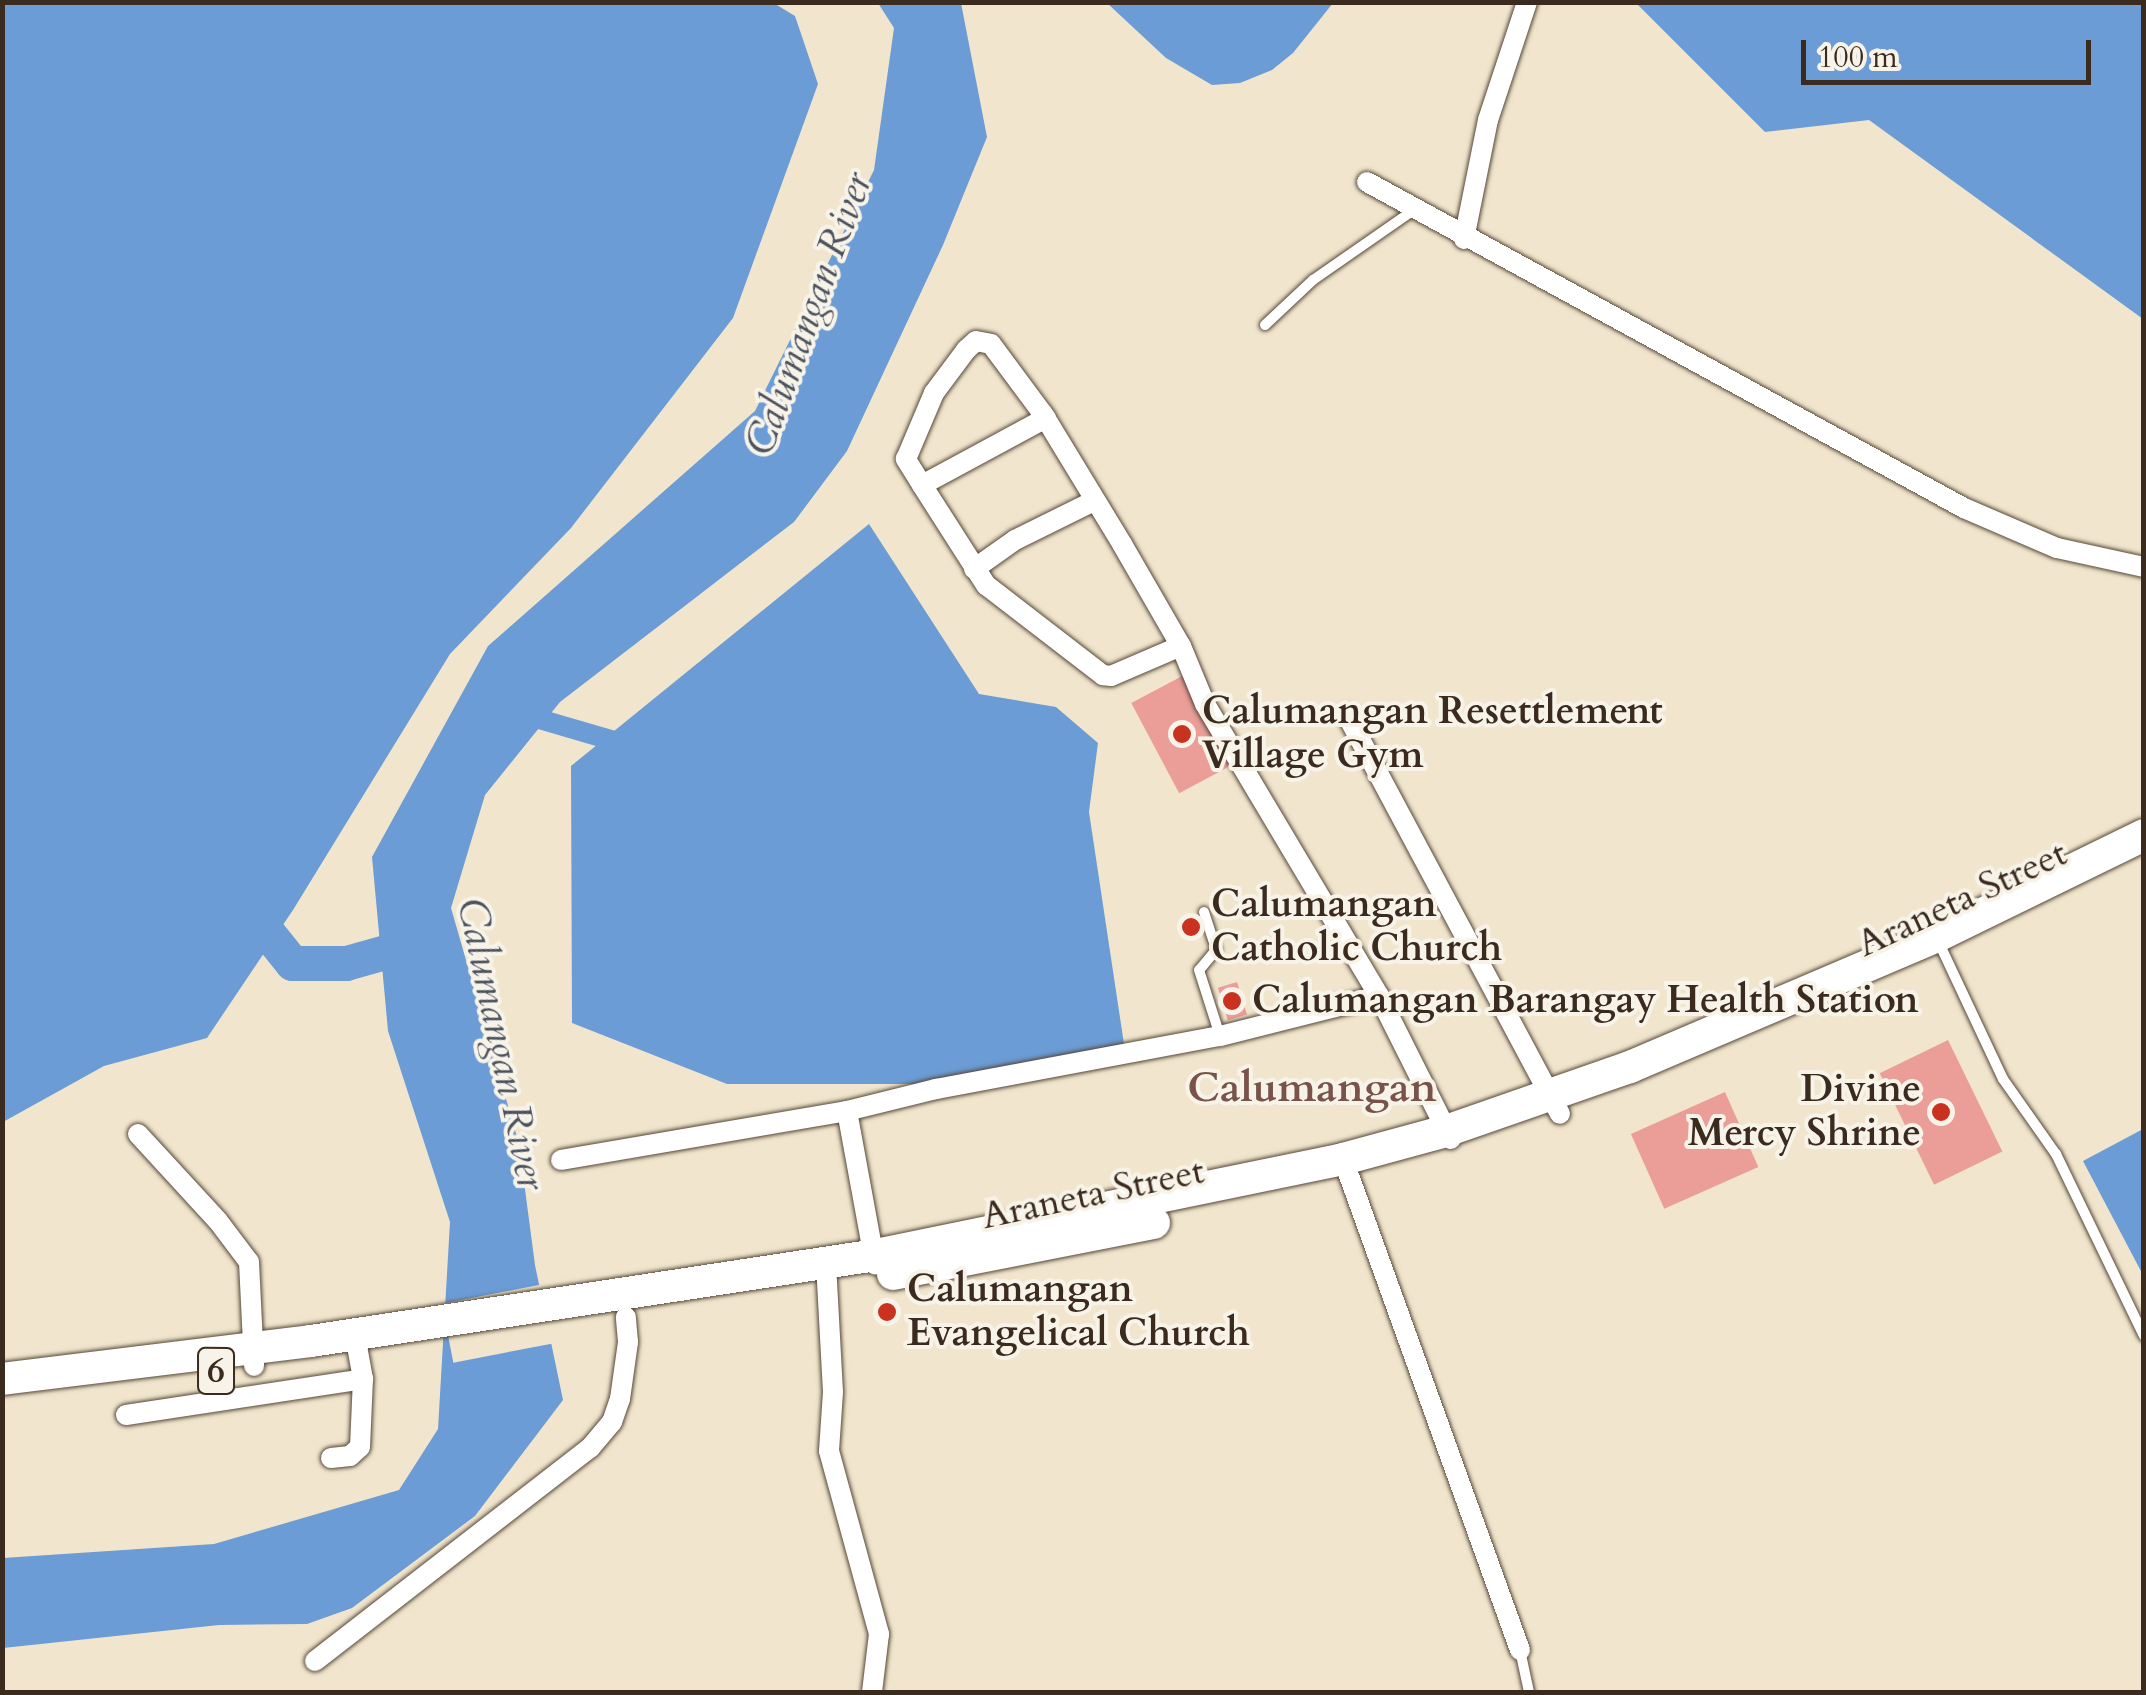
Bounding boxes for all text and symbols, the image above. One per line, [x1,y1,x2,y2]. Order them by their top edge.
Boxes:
scale bar [1806,20,2096,82]
text: 100 m [1818,37,1898,78]
water label: Calumangan River [736,166,882,462]
place label: Calumangan Resettlement Village Gym [1202,689,1663,778]
marker: Calumangan Resettlement Village Gym [1171,723,1193,745]
street label: Araneta Street [1850,831,2074,967]
place label: Calumangan Catholic Church [1211,882,1502,972]
water label: Calumangan River [447,894,555,1194]
marker: Calumangan Catholic Church [1180,916,1202,938]
place label: Calumangan Barangay Health Station [1252,978,1919,1024]
marker: Calumangan Barangay Health Station [1221,990,1243,1012]
district label: Calumangan [1187,1063,1437,1113]
place label: Divine Mercy Shrine [1688,1067,1921,1156]
marker: Divine Mercy Shrine [1930,1101,1952,1123]
street label: Araneta Street [978,1148,1208,1240]
place label: Calumangan Evangelical Church [907,1267,1250,1356]
marker: Calumangan Evangelical Church [876,1301,898,1323]
road number: 6 [196,1341,236,1401]

